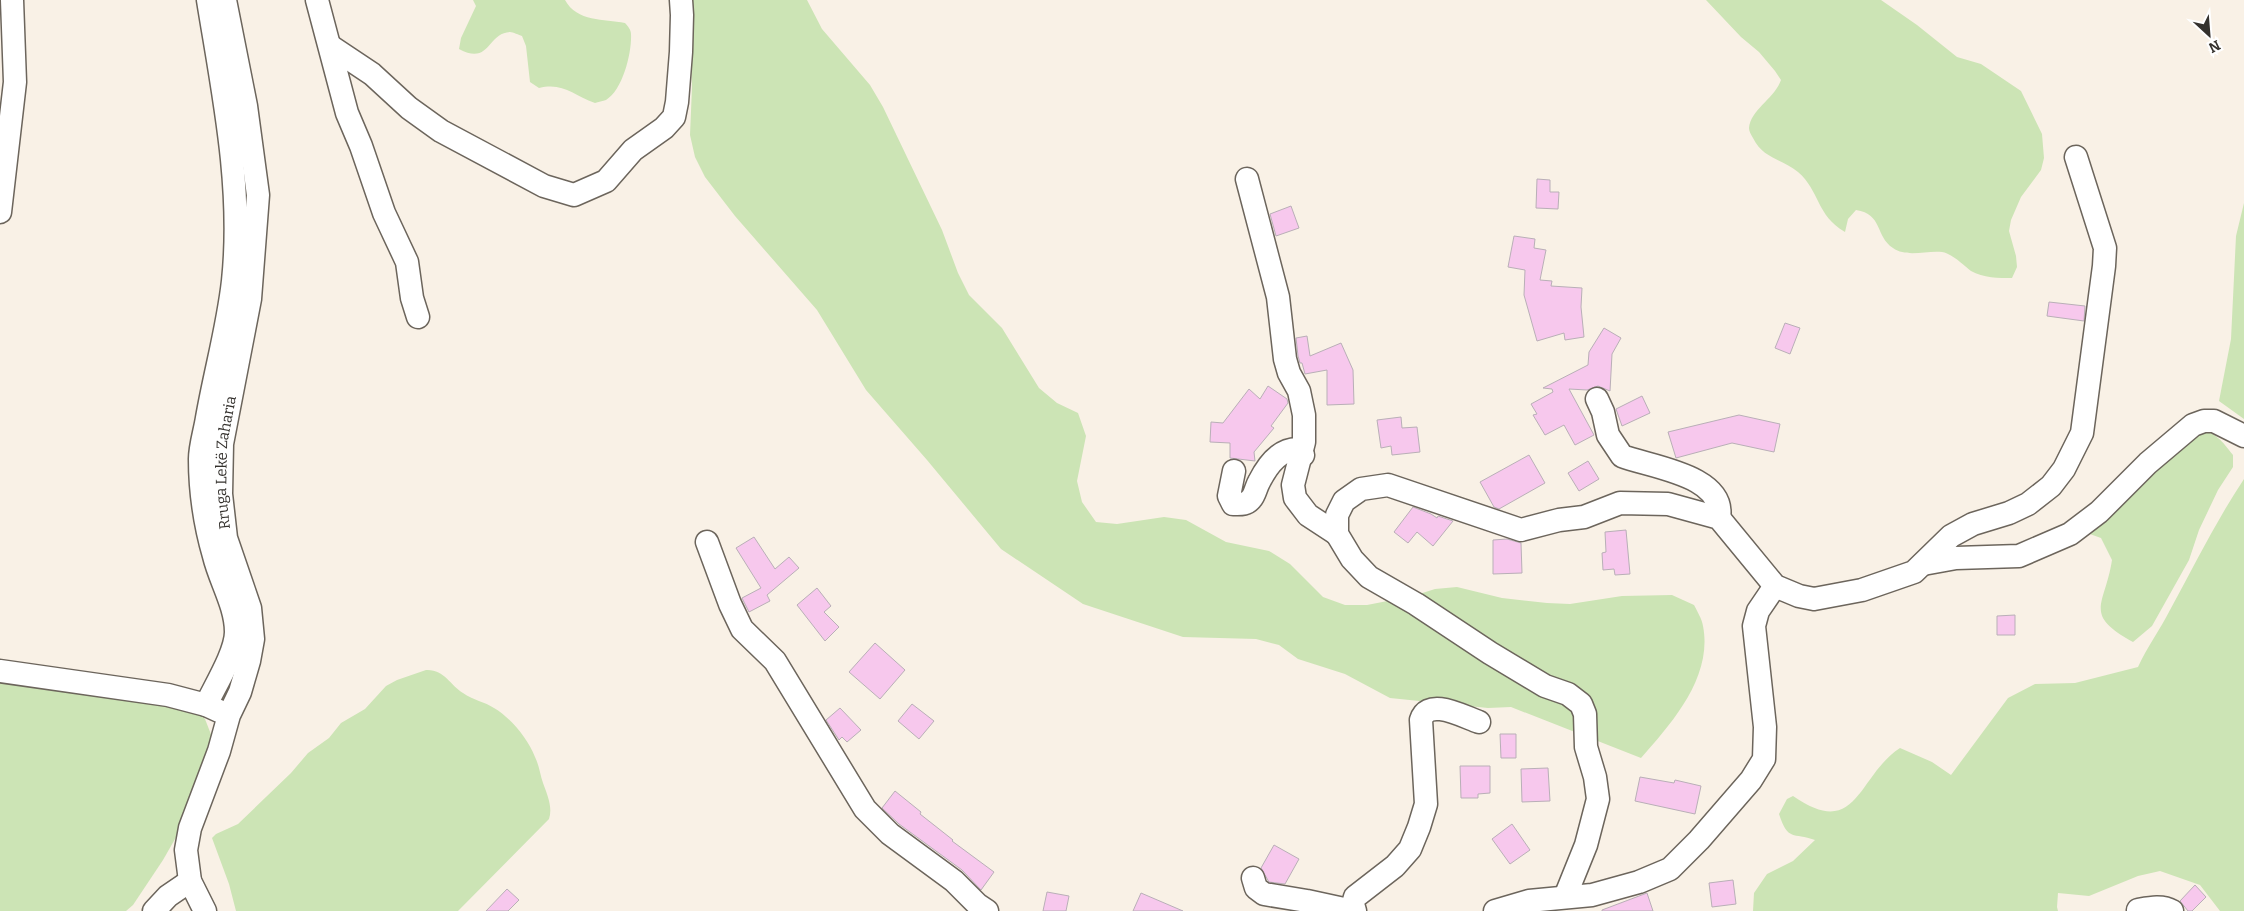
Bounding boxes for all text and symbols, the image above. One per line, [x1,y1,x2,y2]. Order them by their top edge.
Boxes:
north arrow [2184,10,2234,60]
text: N [2206,36,2223,56]
street label: Rruga Lekë Zaharia [212,394,240,530]

